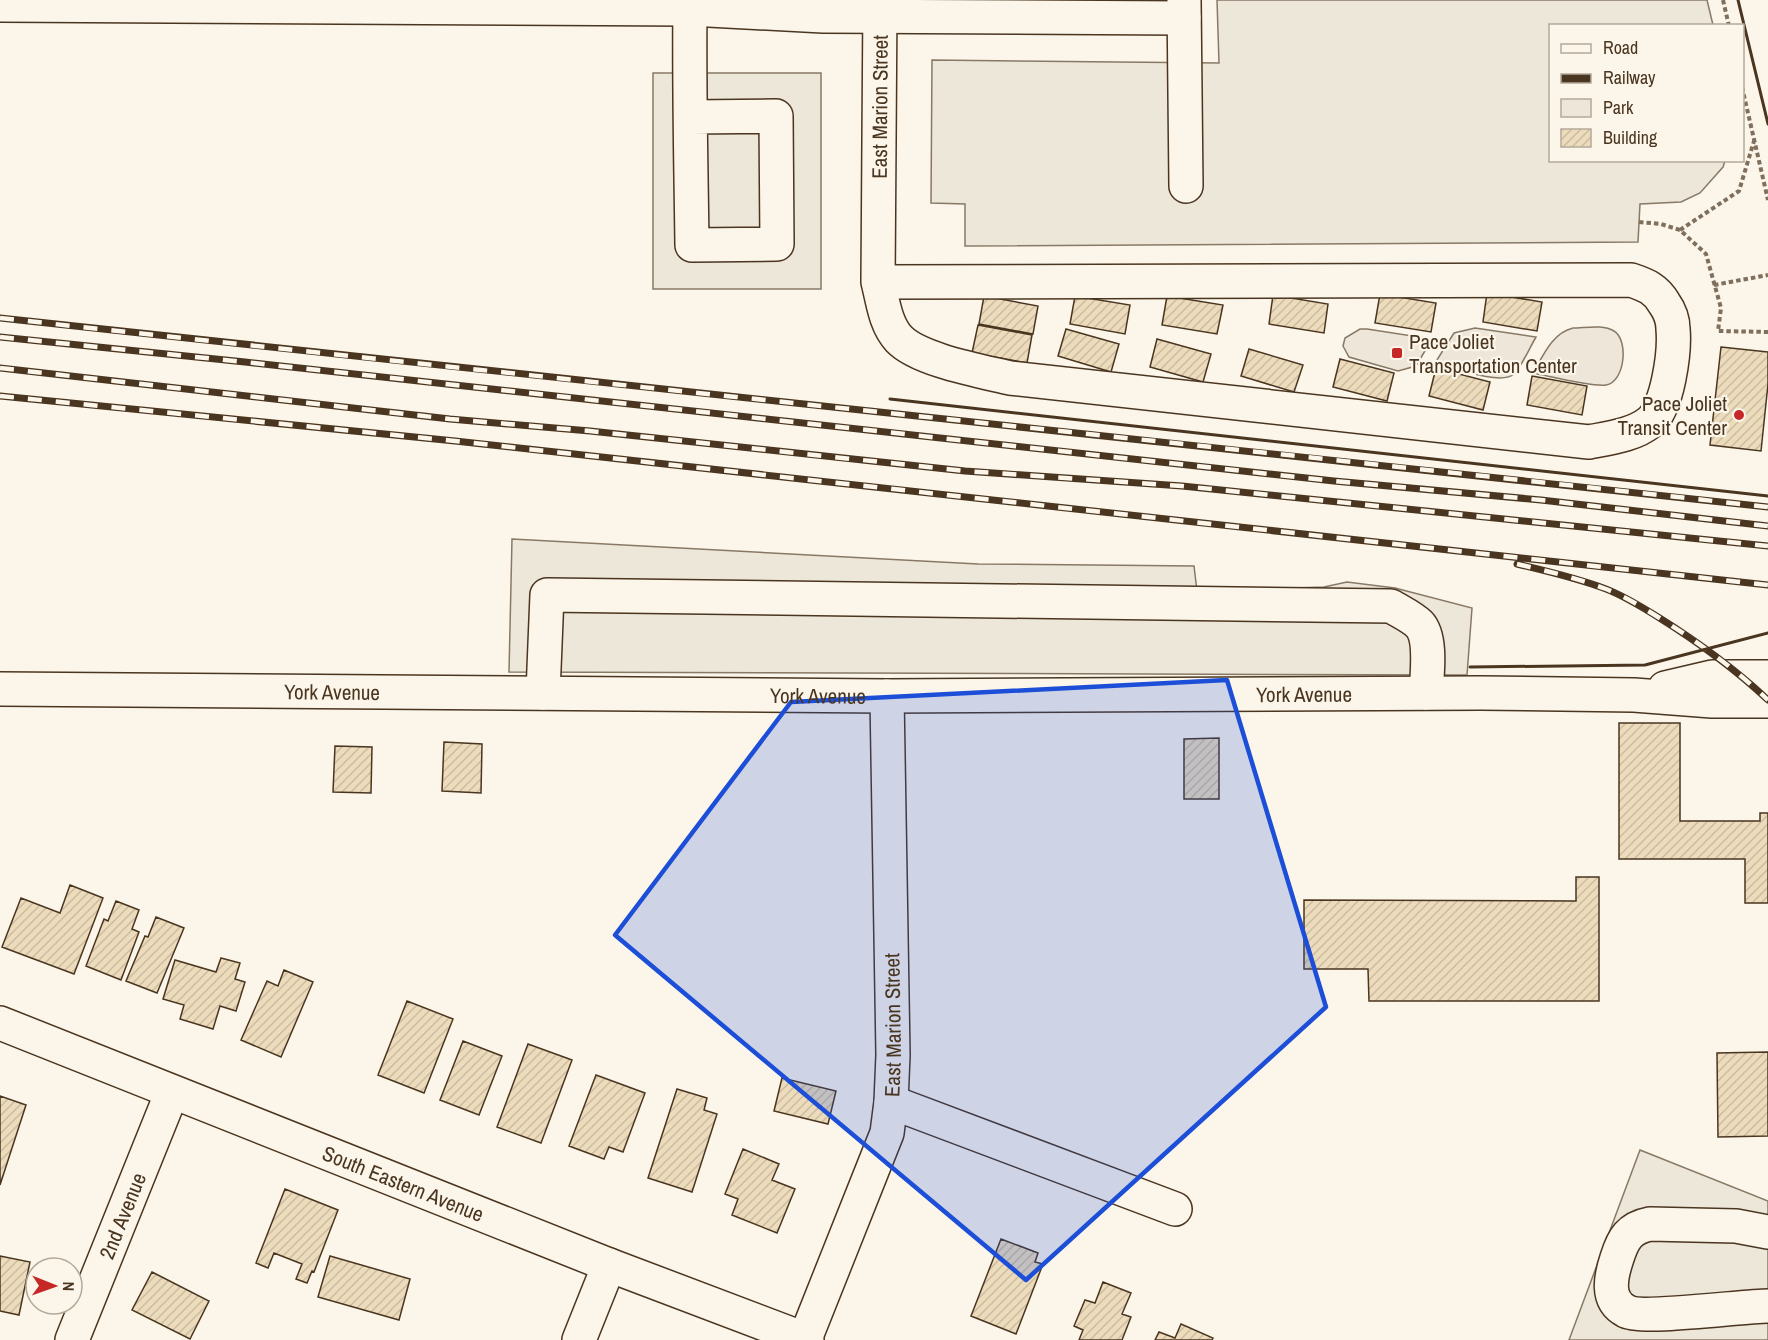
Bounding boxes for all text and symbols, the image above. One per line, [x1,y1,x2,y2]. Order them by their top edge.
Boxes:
legend [1549,24,1744,162]
street label: East Marion Street [864,35,894,179]
text: Road [1603,35,1638,60]
text: Railway [1603,65,1656,90]
text: Park [1603,95,1634,120]
text: Building [1603,125,1658,150]
place label: Pace Joliet Transportation Center [1409,327,1577,380]
marker: Pace Joliet Transportation Center [1390,346,1404,360]
place label: Pace Joliet Transit Center [1618,389,1727,442]
marker: Pace Joliet Transit Center [1732,408,1746,422]
street label: York Avenue [284,677,380,706]
street label: York Avenue [1256,679,1352,709]
street label: York Avenue [770,681,866,710]
street label: East Marion Street [877,953,908,1097]
street label: South Eastern Avenue [318,1138,488,1228]
street label: 2nd Avenue [92,1168,153,1263]
north arrow [24,1256,84,1316]
text: N [58,1281,80,1291]

